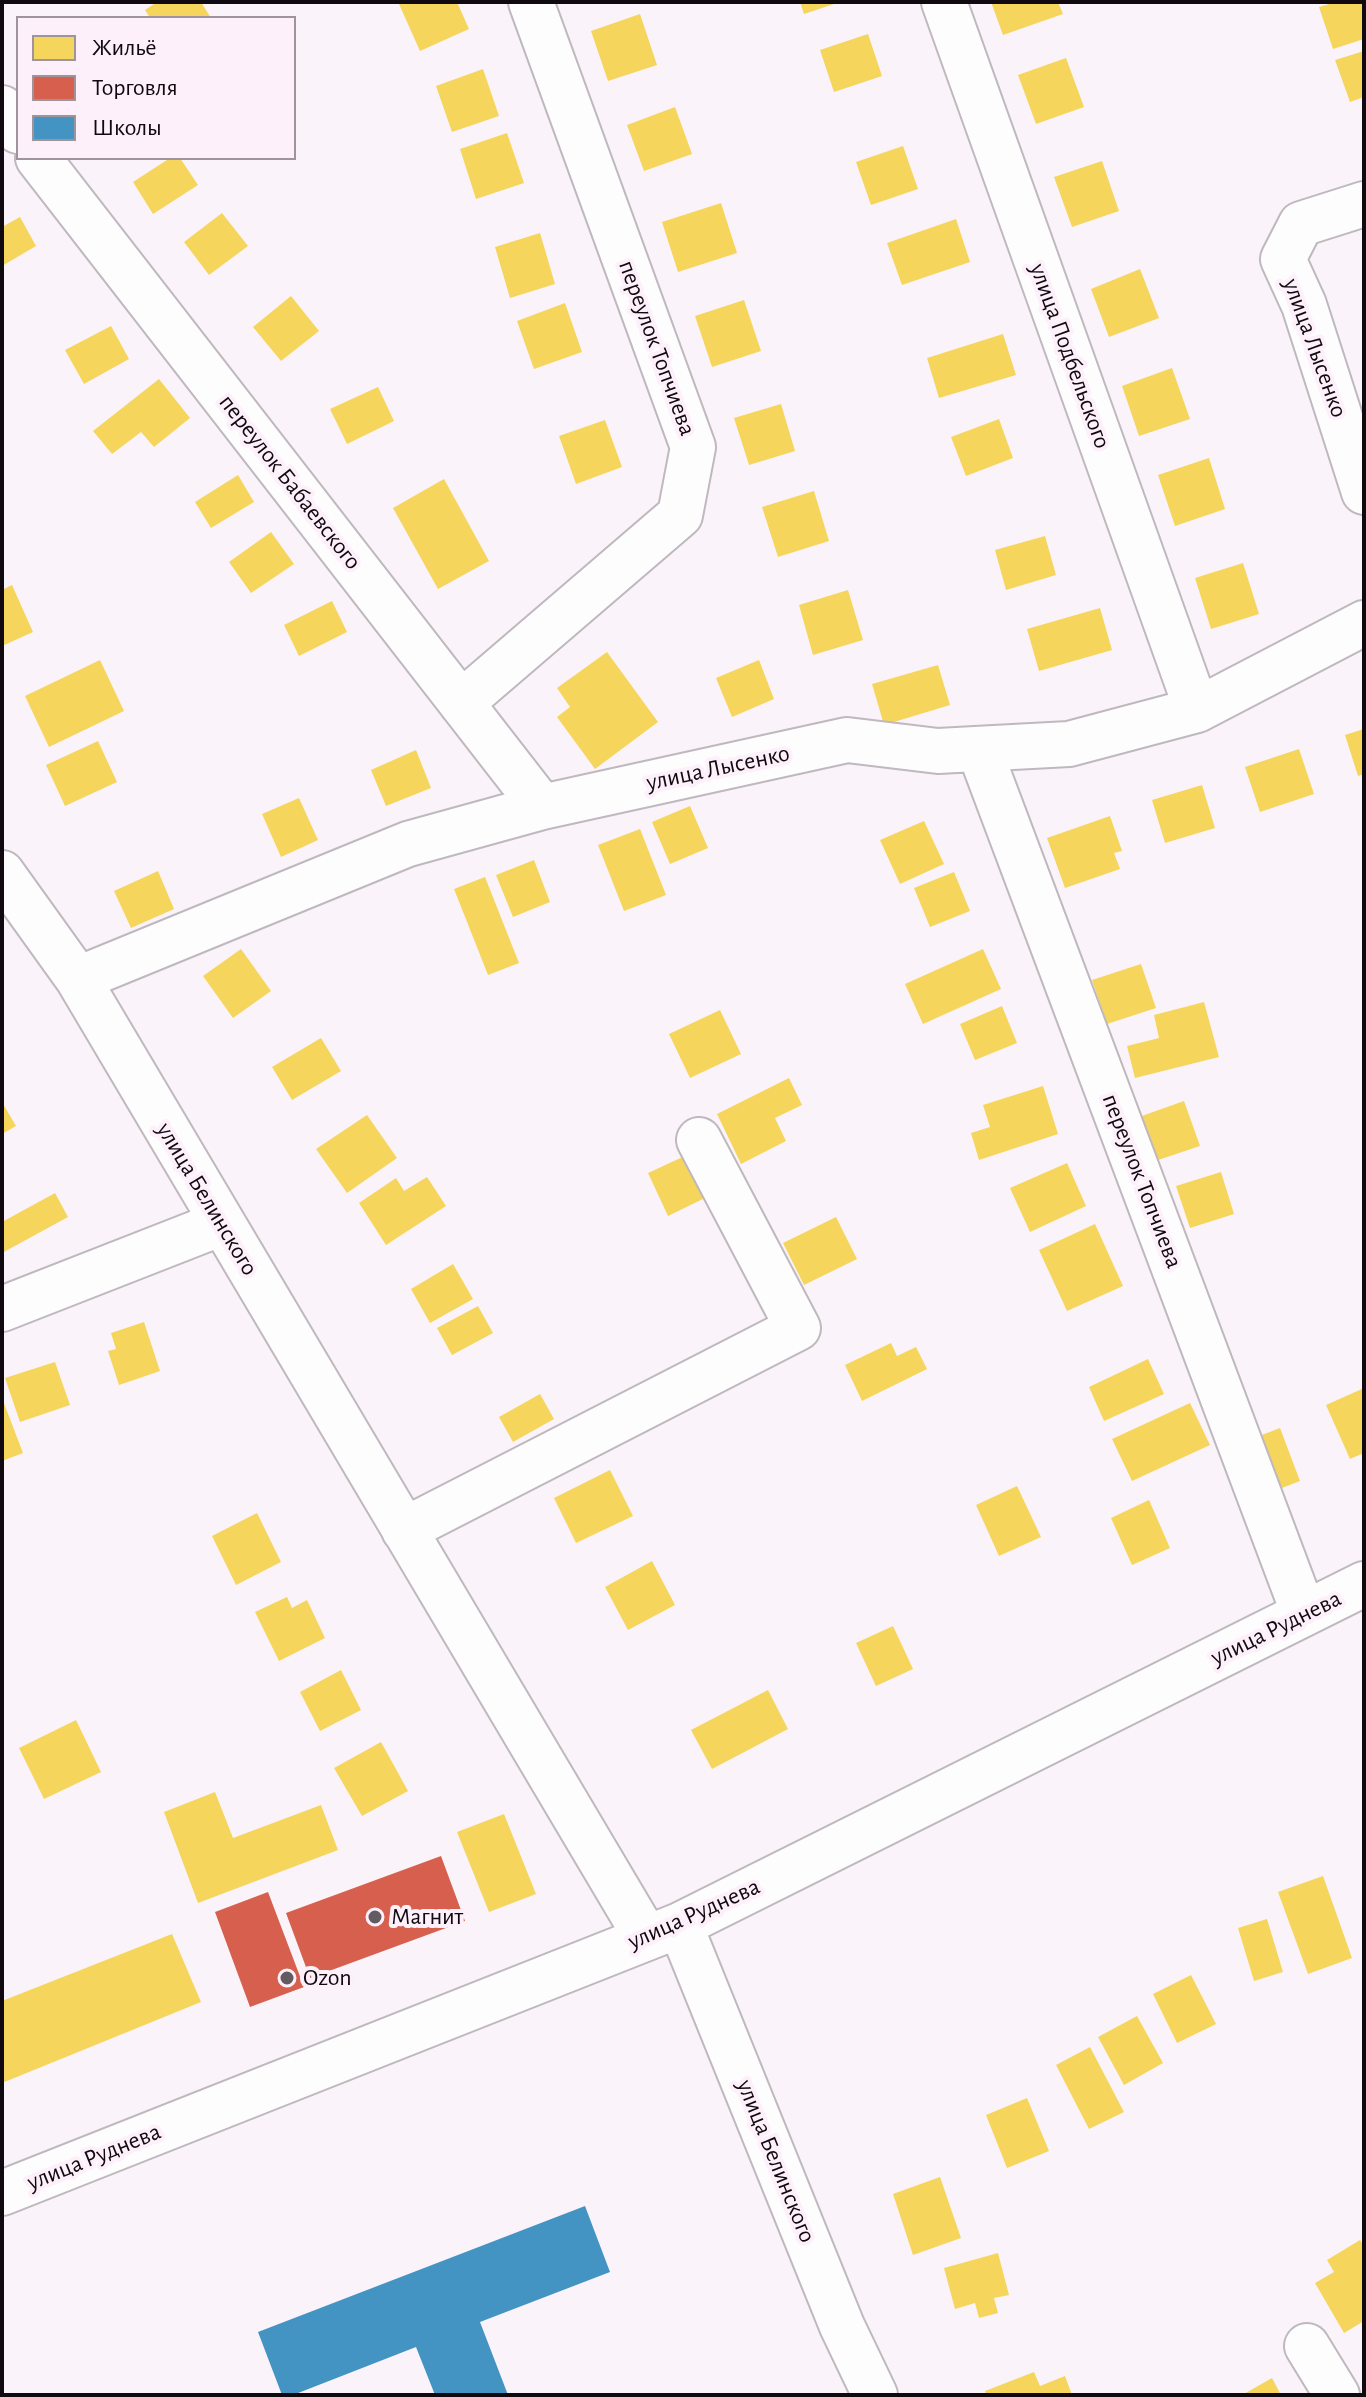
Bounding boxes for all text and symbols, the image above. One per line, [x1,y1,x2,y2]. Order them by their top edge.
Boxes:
legend [16,16,296,160]
text: Жильё [92,36,157,60]
text: Торговля [92,76,178,100]
text: Школы [92,116,162,140]
street label: переулок Топчиева [612,256,702,440]
street label: улица Подбельского [1023,260,1117,452]
street label: улица Лысенко [1277,275,1353,421]
street label: переулок Бабаевского [213,389,367,575]
street label: улица Лысенко [644,739,792,797]
street label: переулок Топчиева [1096,1090,1188,1272]
street label: улица Белинского [150,1117,264,1281]
street label: улица Руднева [1206,1584,1346,1672]
street label: улица Руднева [624,1872,764,1956]
place label: Магнит [391,1903,463,1931]
marker: Магнит [366,1908,384,1926]
place label: Ozon [303,1964,352,1992]
marker: Ozon [278,1969,296,1987]
street label: улица Белинского [730,2075,822,2247]
street label: улица Руднева [23,2117,165,2197]

